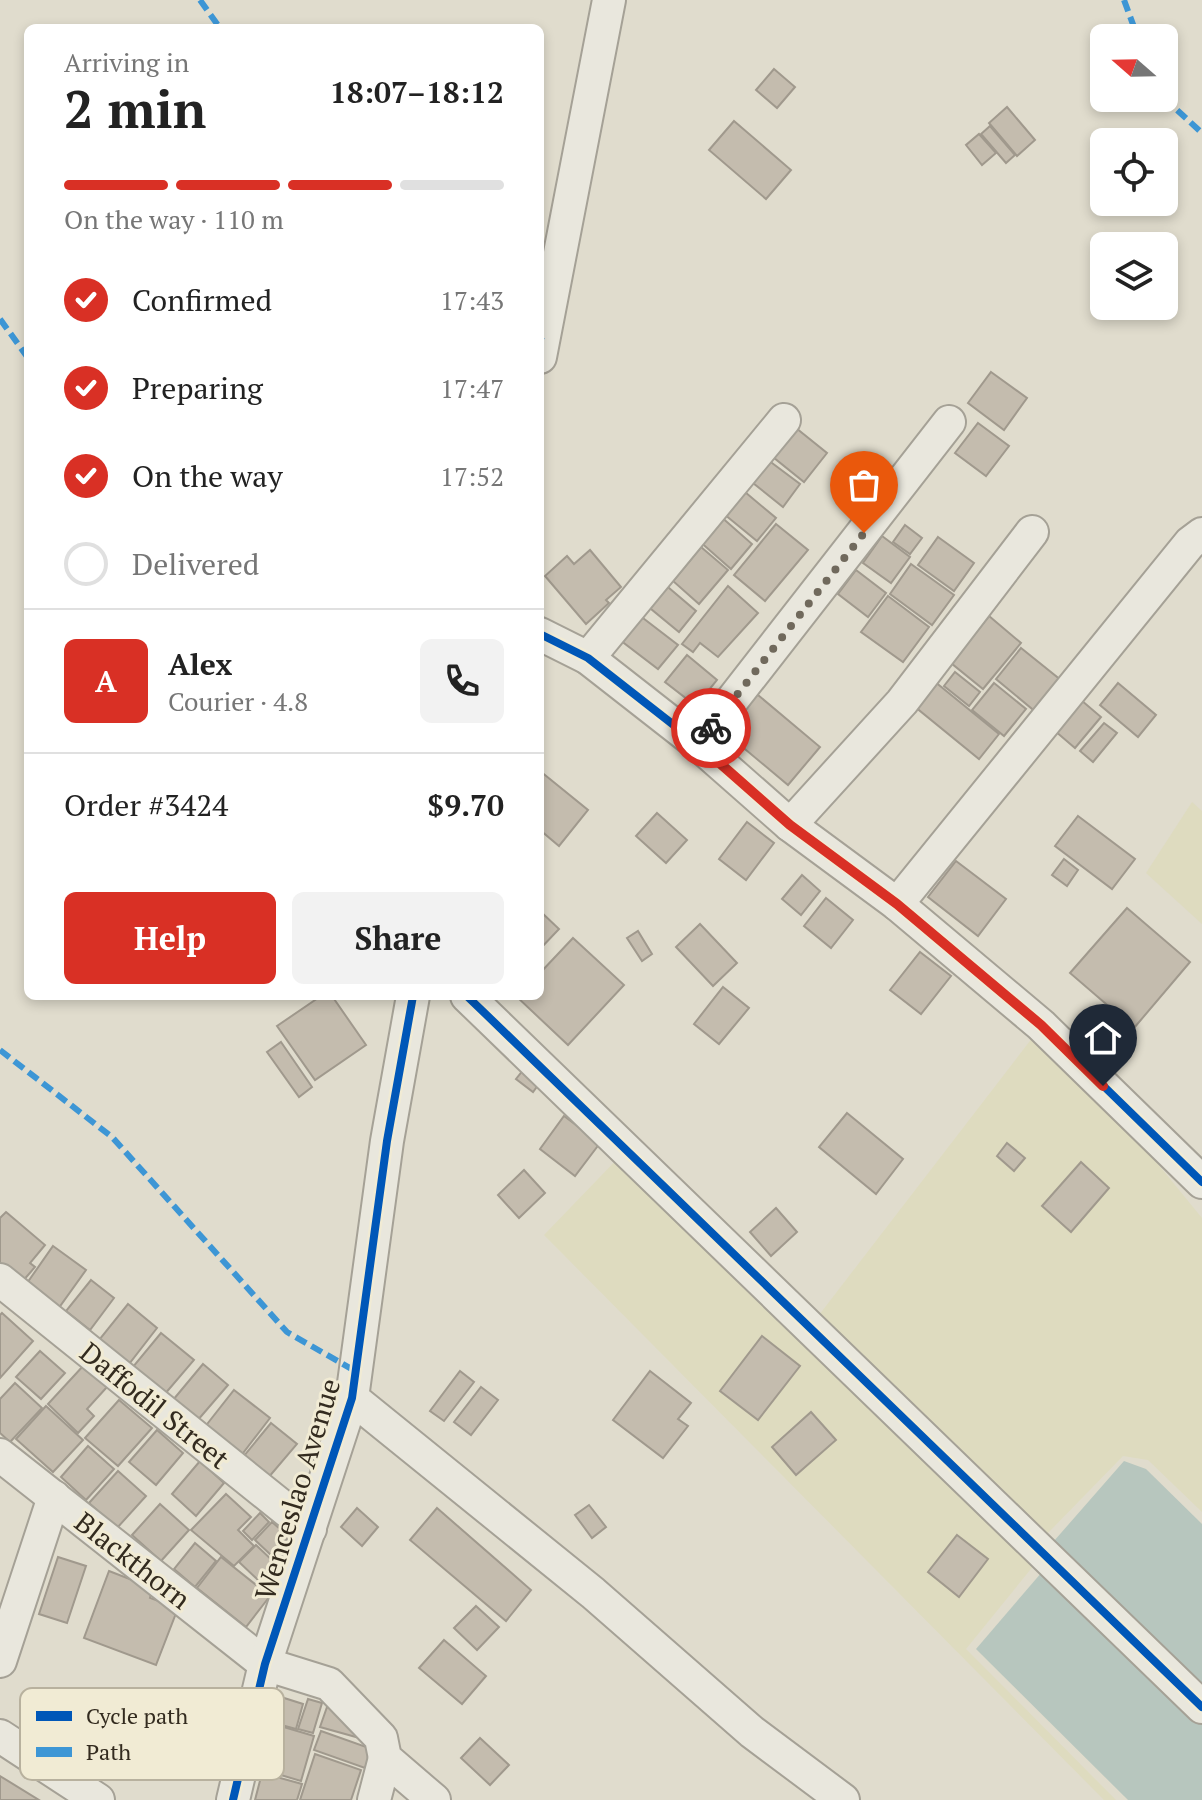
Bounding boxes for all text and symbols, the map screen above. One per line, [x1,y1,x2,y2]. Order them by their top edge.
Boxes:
north arrow [1090,24,1178,112]
map controls [1090,24,1178,320]
text: Arriving in [64,45,189,79]
text: 18:07–18:12 [330,72,504,112]
text: 2 min [64,74,206,143]
button: locate [1090,128,1178,216]
text: On the way · 110 m [64,202,284,236]
button: layers [1090,232,1178,320]
icon: check [64,278,108,322]
text: Confirmed [132,280,272,320]
text: 17:43 [440,283,504,317]
icon: check [64,366,108,410]
text: Preparing [132,368,263,408]
text: 17:47 [440,371,504,405]
pin [830,451,898,533]
icon: check [64,454,108,498]
text: On the way [132,456,283,496]
text: 17:52 [440,459,504,493]
icon: bag [842,463,886,507]
text: Delivered [132,544,259,584]
button: phone [420,639,504,723]
text: Alex [168,644,232,684]
text: A [95,661,117,701]
text: Courier · 4.8 [168,684,308,718]
courier [671,688,751,768]
icon: bike [689,706,733,750]
text: Order #3424 [64,785,228,825]
text: $9.70 [427,785,504,825]
button: Help [64,892,276,984]
button: Share [292,892,504,984]
pin [1069,1004,1137,1086]
icon: home [1081,1016,1125,1060]
street label: Daffodil Street [73,1333,238,1477]
street label: Wenceslao Avenue [246,1374,348,1604]
street label: Blackthorn [68,1503,199,1617]
legend [20,1688,284,1780]
text: Cycle path [86,1701,188,1730]
text: Path [86,1737,131,1766]

